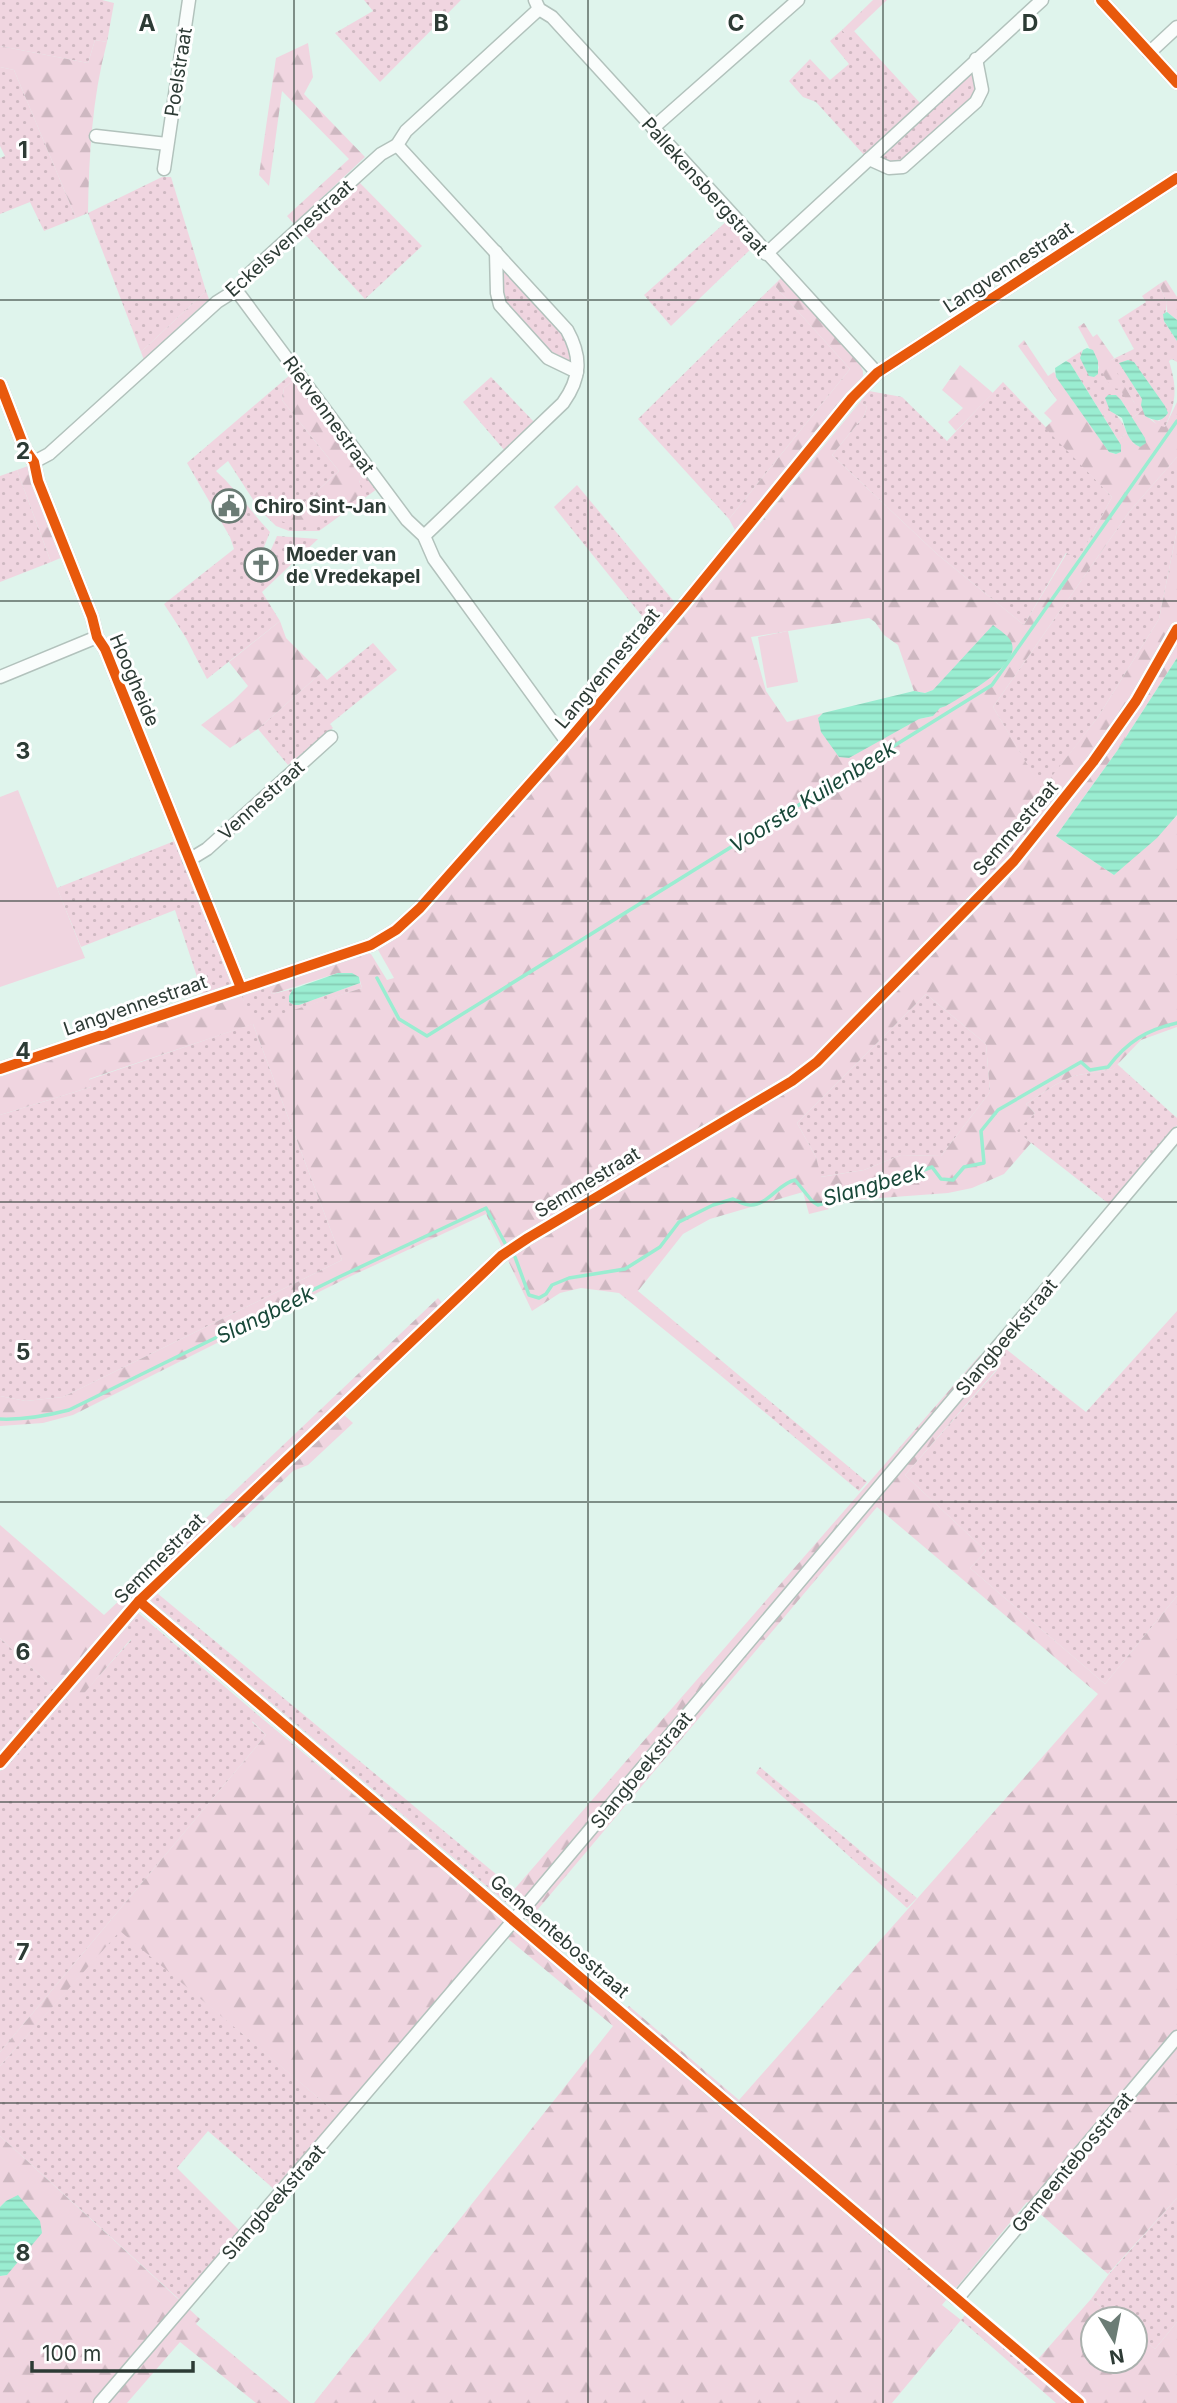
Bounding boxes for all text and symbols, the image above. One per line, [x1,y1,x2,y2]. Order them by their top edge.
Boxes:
text: A [138,9,156,37]
text: B [433,9,449,37]
text: C [727,9,745,37]
text: D [1022,9,1038,37]
street label: Poelstraat [160,26,197,118]
street label: Pallekensbergstraat [637,113,773,260]
text: 1 [18,136,28,164]
street label: Eckelsvennestraat [221,175,358,302]
street label: Langvennestraat [939,217,1078,318]
street label: Rietvennestraat [278,352,379,479]
text: 2 [16,437,30,465]
public building icon: Chiro Sint-Jan [210,487,248,525]
place label: Chiro Sint-Jan [254,495,387,518]
place label: Moeder van de Vredekapel [286,543,420,588]
church icon: Moeder van de Vredekapel [242,546,280,584]
street label: Langvennestraat [550,603,664,733]
street label: Hoogheide [105,631,164,730]
water label: Voorste Kuilenbeek [725,735,901,858]
text: 3 [16,737,30,765]
street label: Vennestraat [214,756,309,845]
street label: Semmestraat [968,776,1063,881]
street label: Langvennestraat [60,970,210,1041]
text: 4 [15,1037,31,1065]
street label: Semmestraat [531,1142,644,1223]
water label: Slangbeek [820,1158,928,1211]
street label: Slangbeekstraat [951,1274,1062,1400]
water label: Slangbeek [212,1280,318,1349]
text: 5 [16,1338,30,1366]
street label: Semmestraat [109,1508,209,1608]
text: 6 [16,1638,30,1666]
street label: Slangbeekstraat [586,1707,697,1833]
street label: Gemeentebosstraat [486,1870,634,2003]
text: 7 [16,1938,30,1966]
street label: Gemeentebosstraat [1007,2087,1138,2237]
street label: Slangbeekstraat [217,2140,330,2265]
text: 8 [16,2239,30,2267]
north arrow [1079,2305,1149,2375]
scale bar [32,2330,192,2374]
text: 100 m [42,2341,101,2366]
text: N [1108,2344,1126,2369]

